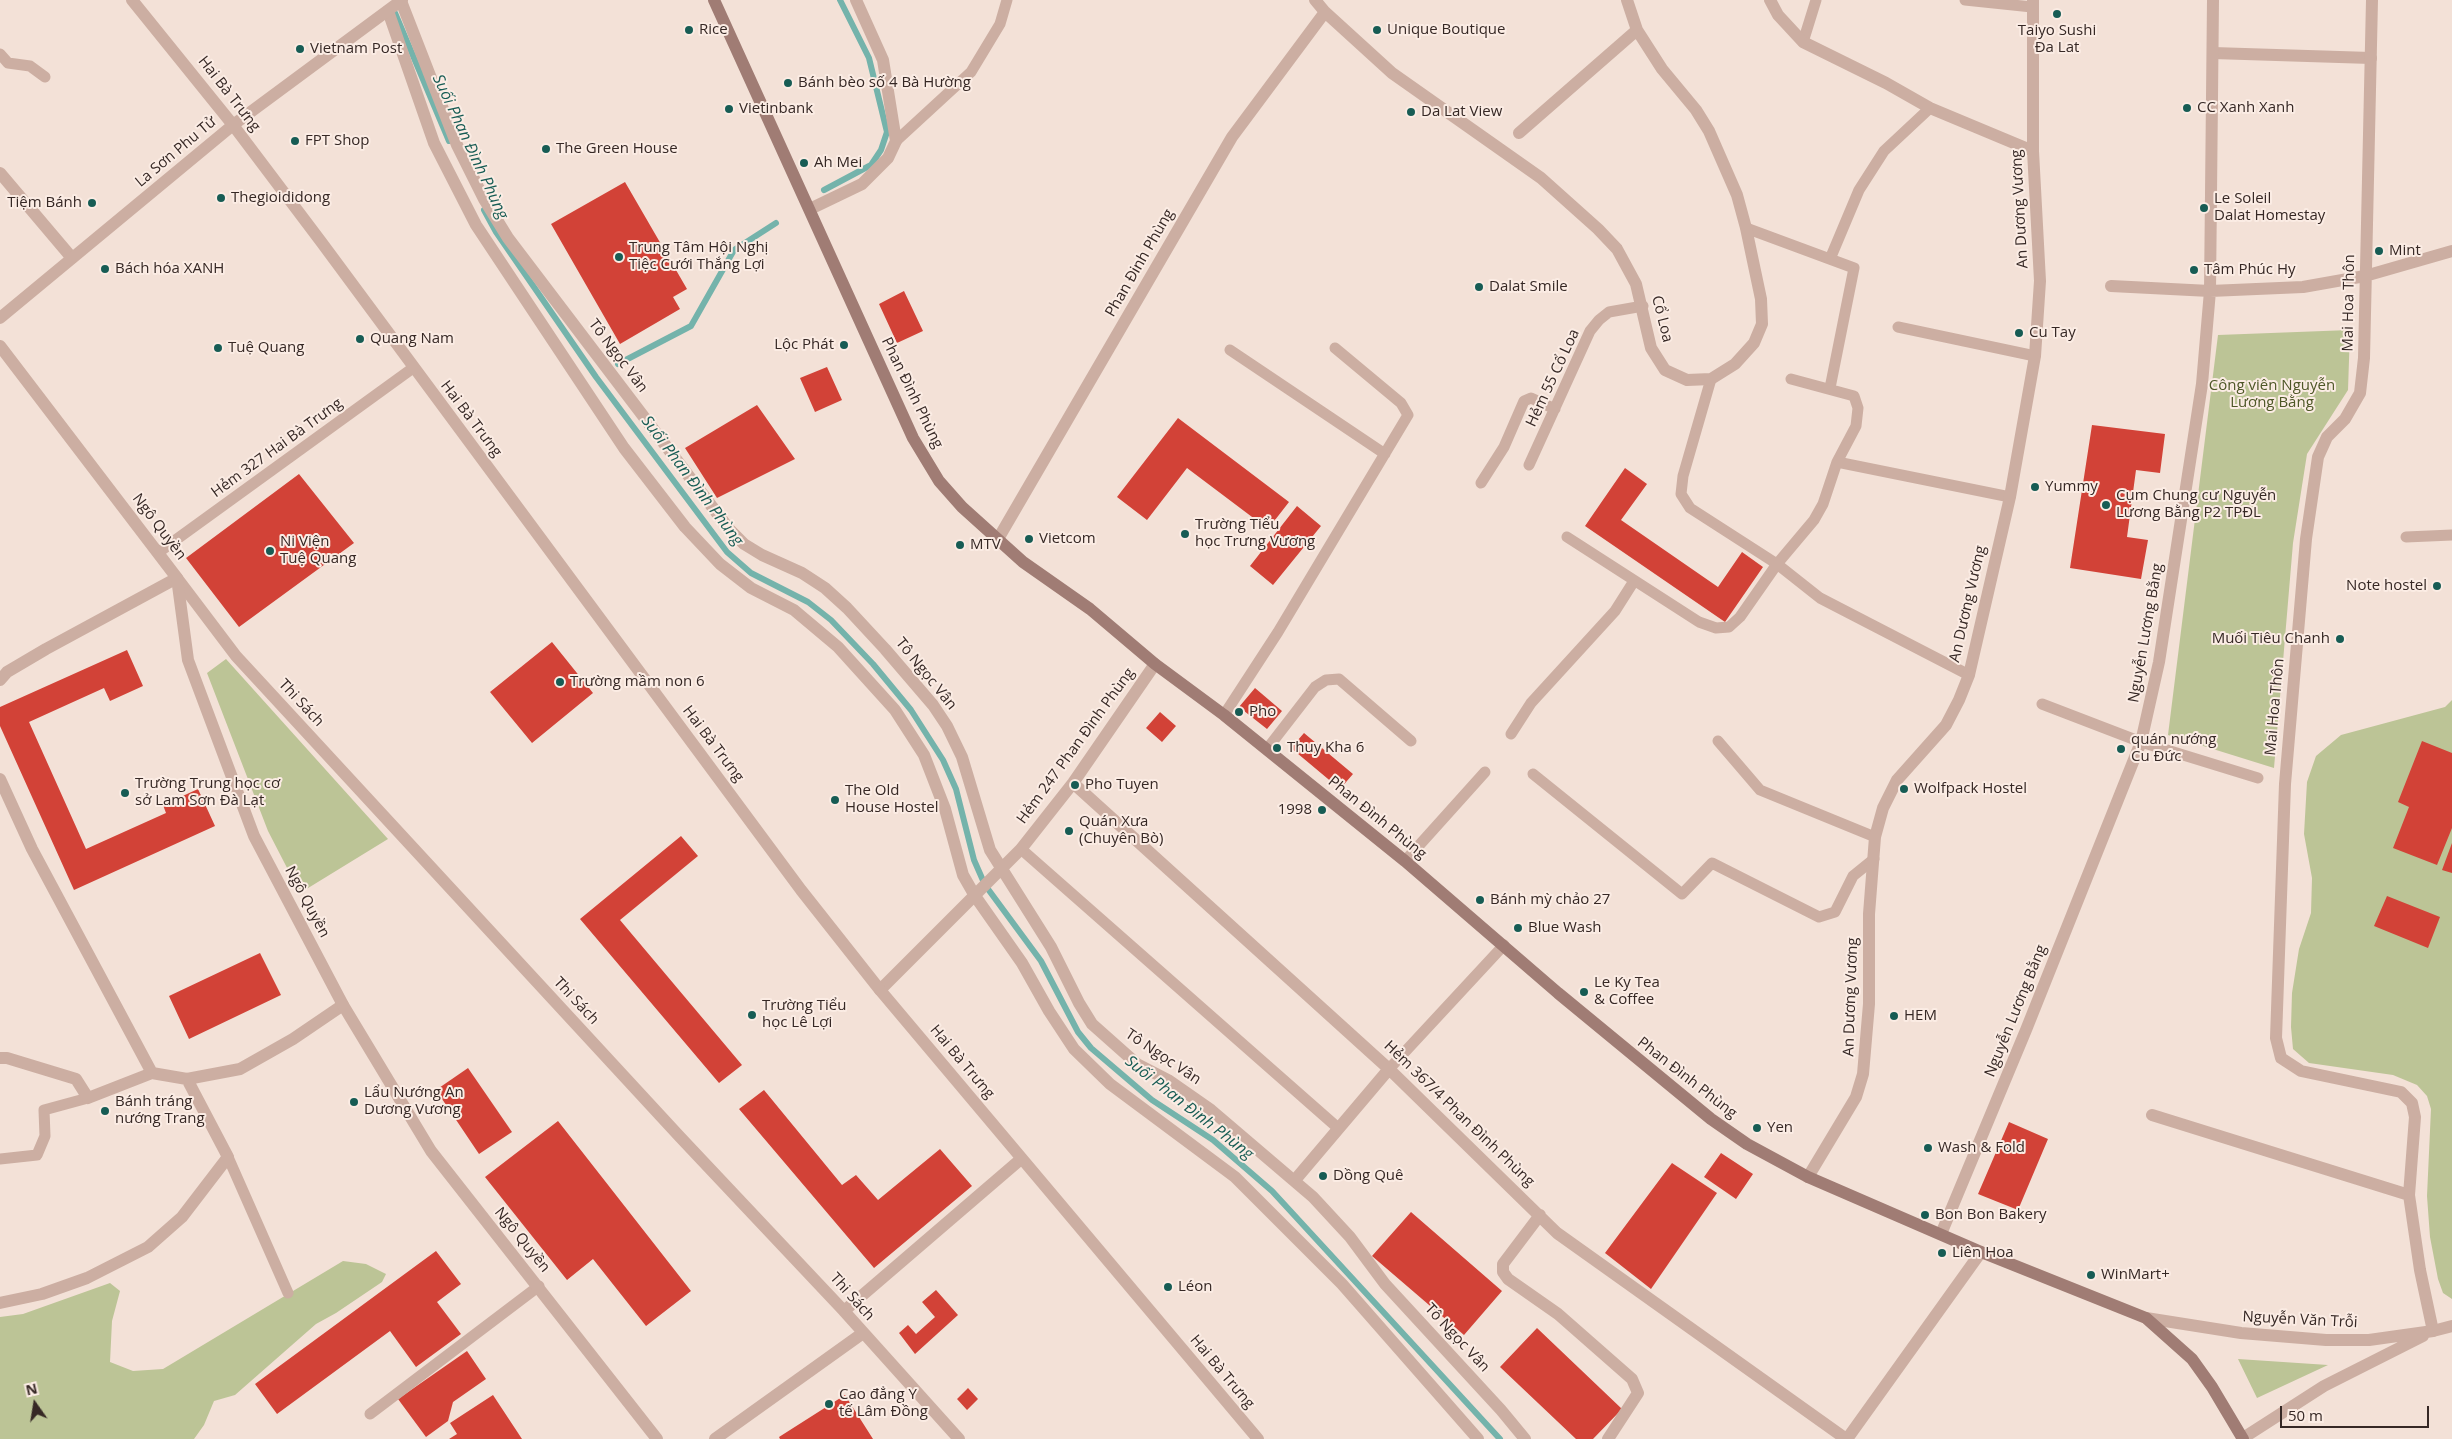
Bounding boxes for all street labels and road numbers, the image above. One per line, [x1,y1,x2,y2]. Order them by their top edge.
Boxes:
street label: Hai Bà Trưng [194,53,264,135]
street label: La Sơn Phu Tử [132,113,220,191]
street label: An Dương Vương [2008,149,2032,269]
street label: Phan Đinh Phùng [1102,206,1178,320]
street label: Mai Hoa Thôn [2339,254,2359,352]
street label: Cổ Loa [1648,294,1676,344]
street label: Tô Ngọc Vân [585,316,651,396]
street label: Hẻm 55 Cổ Loa [1522,326,1584,430]
street label: Phan Đình Phùng [877,335,947,451]
street label: Hai Bà Trưng [437,377,505,461]
street label: Hẻm 327 Hai Bà Trưng [208,394,346,502]
street label: Ngô Quyền [128,490,190,564]
street label: An Dương Vương [1946,544,1990,664]
street label: Nguyễn Lương Bằng [2125,562,2167,704]
street label: Tô Ngọc Vân [892,634,960,714]
street label: Mai Hoa Thôn [2262,658,2288,756]
street label: Hẻm 247 Phan Đình Phùng [1013,665,1139,827]
street label: Thi Sách [275,676,327,730]
street label: Hai Bà Trưng [679,702,747,786]
street label: Phan Đình Phùng [1324,773,1430,863]
street label: Ngô Quyền [281,863,333,941]
street label: An Dương Vương [1840,937,1862,1057]
street label: Nguyễn Lương Bằng [1981,942,2051,1080]
street label: Thi Sách [550,974,602,1028]
street label: Hai Bà Trưng [926,1021,998,1103]
street label: Tô Ngọc Vân [1122,1025,1204,1089]
street label: Phan Đình Phùng [1634,1034,1740,1122]
street label: Hẻm 367/4 Phan Đình Phùng [1380,1037,1538,1191]
street label: Ngô Quyền [490,1204,554,1276]
street label: Thi Sách [826,1269,878,1325]
street label: Tô Ngọc Vân [1421,1300,1493,1376]
street label: Nguyễn Văn Trỗi [2242,1308,2358,1332]
street label: Hai Bà Trưng [1186,1331,1258,1413]

